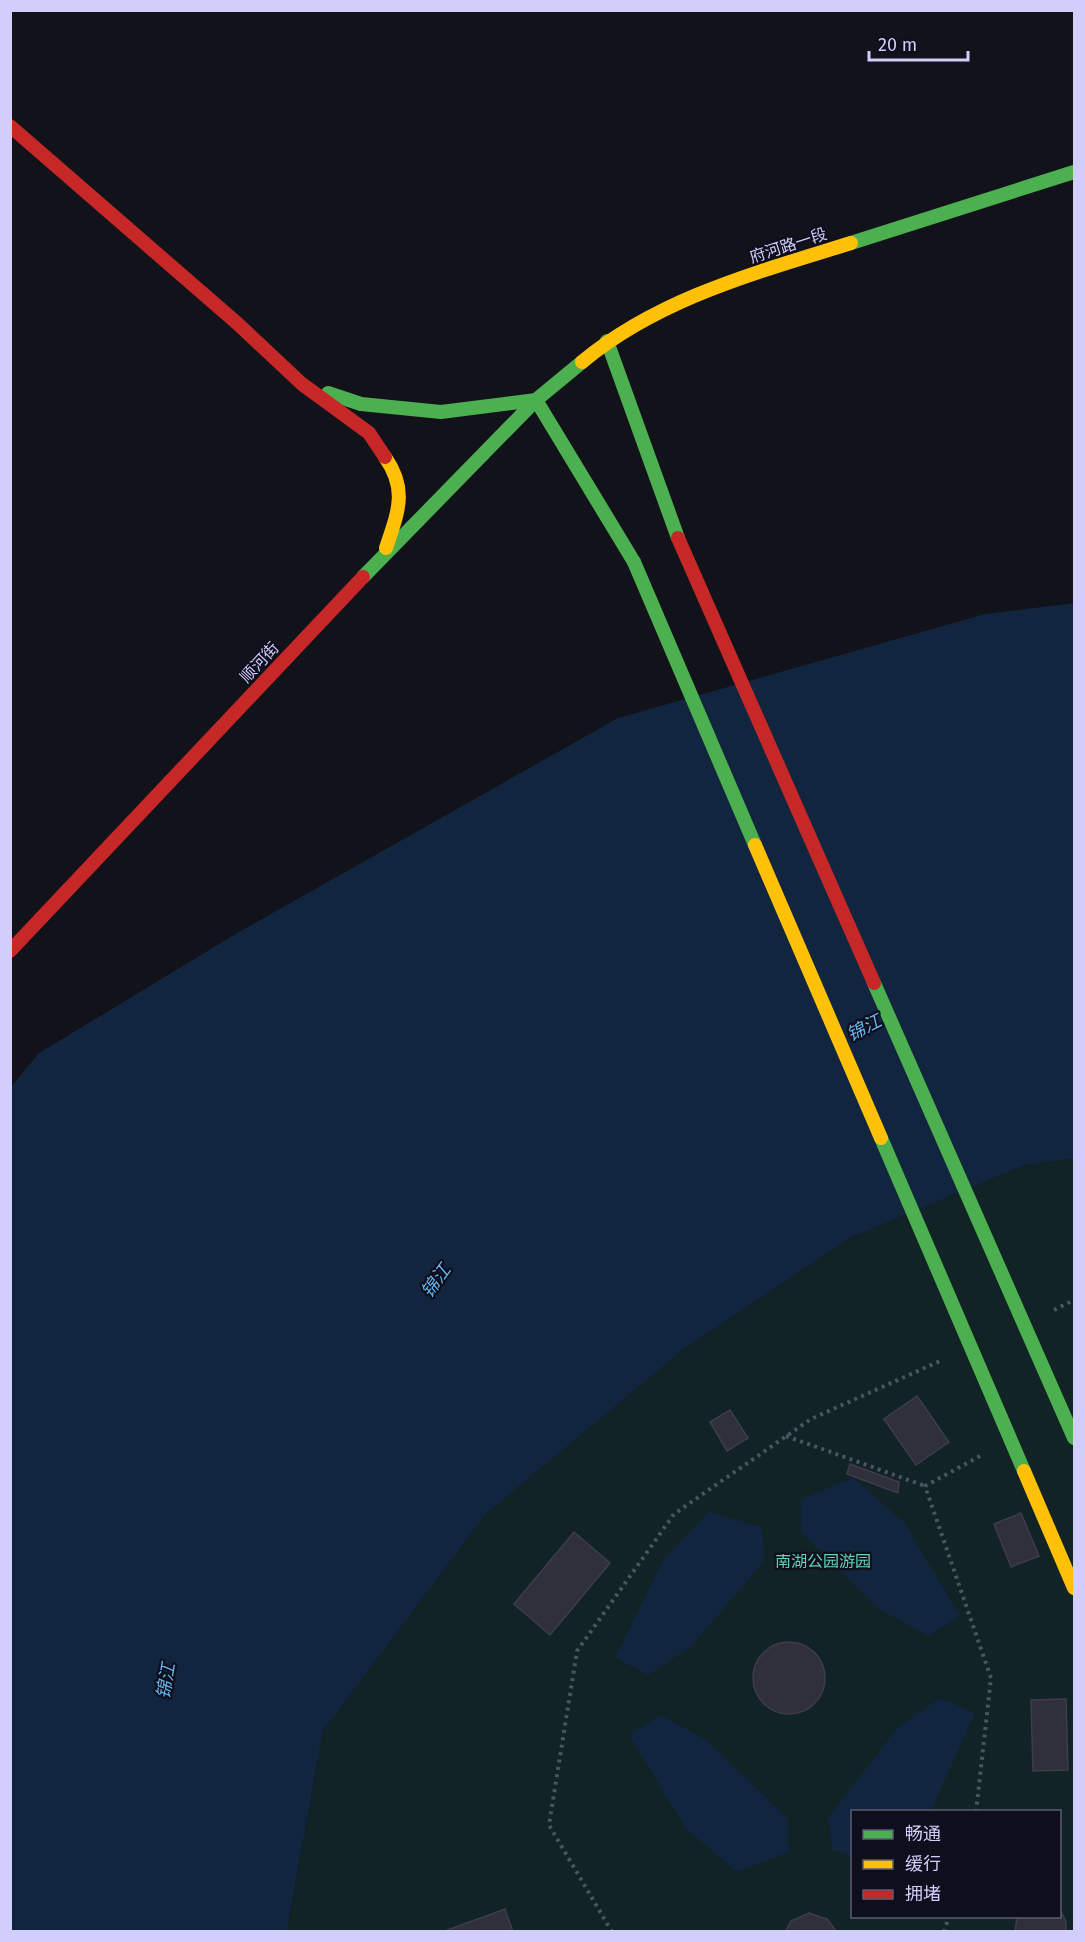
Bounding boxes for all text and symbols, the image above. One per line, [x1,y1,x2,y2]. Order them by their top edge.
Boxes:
scale bar [869,24,968,62]
text: 20 m [878,34,917,56]
street label: 府河路一段 [747,224,829,267]
street label: 顺河街 [236,638,283,686]
water label: 锦江 [843,1009,887,1046]
water label: 锦江 [417,1258,457,1302]
park label: 南湖公园游园 [775,1552,871,1571]
water label: 锦江 [152,1660,180,1700]
legend [851,1810,1061,1918]
text: 畅通 [905,1823,941,1845]
text: 缓行 [905,1853,941,1875]
text: 拥堵 [905,1883,941,1905]

